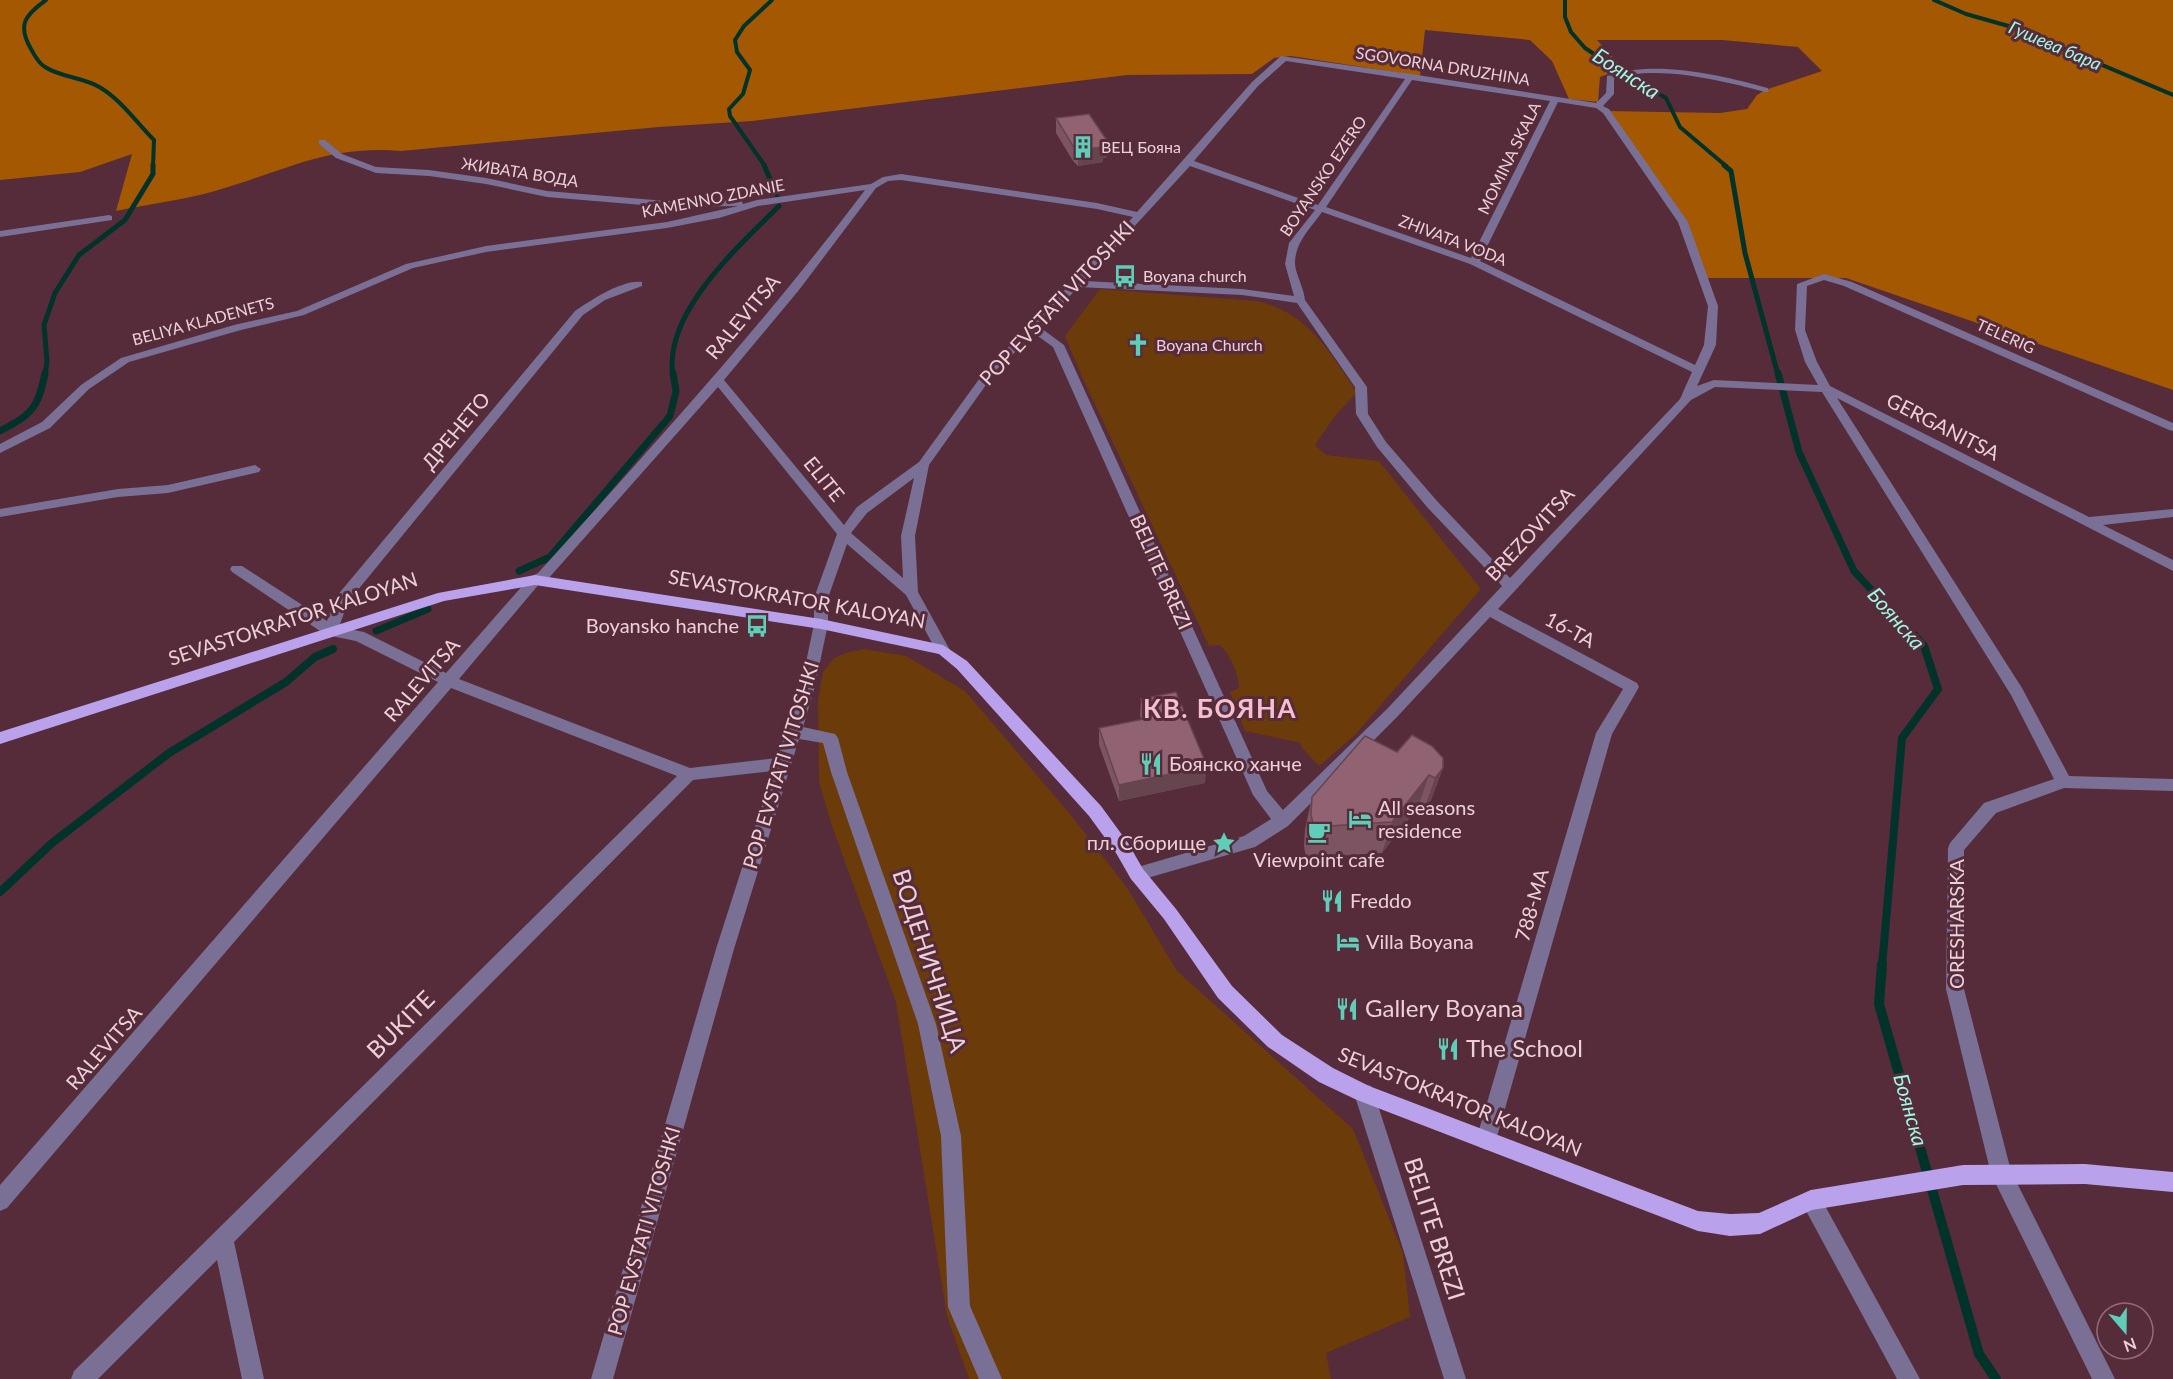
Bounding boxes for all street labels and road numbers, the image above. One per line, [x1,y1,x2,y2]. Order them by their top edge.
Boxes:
street label: SGOVORNA DRUZHINA [1355,42,1532,89]
street label: MOMINA SKALA [1473,98,1544,217]
street label: BOYANSKO EZERO [1275,112,1370,239]
street label: ЖИВАТА ВОДА [460,153,580,190]
street label: KAMENNO ZDANIE [640,174,786,221]
street label: ZHIVATA VODA [1396,210,1510,269]
street label: POP EVSTATI VITOSHKI [974,215,1139,389]
street label: RALEVITSA [700,269,785,363]
street label: BELIYA KLADENETS [130,292,276,349]
street label: TELERIG [1974,314,2039,357]
street label: ДРЕНЕТО [416,387,494,474]
street label: GERGANITSA [1883,387,2004,465]
street label: ELITE [799,451,850,506]
street label: BREZOVITSA [1480,481,1579,585]
street label: BELITE BREZI [1126,510,1198,633]
street label: SEVASTOKRATOR KALOYAN [667,564,928,632]
street label: SEVASTOKRATOR KALOYAN [165,566,420,670]
street label: 16-ТА [1541,606,1600,652]
street label: RALEVITSA [378,632,464,726]
street label: POP EVSTATI VITOSHKI [737,658,823,871]
street label: ORESHARSKA [1944,859,1968,989]
street label: ВОДЕНИЧНИЦА [887,865,974,1057]
street label: 788-МА [1509,865,1553,944]
street label: BUKITE [360,984,440,1064]
street label: RALEVITSA [60,1000,146,1094]
street label: SEVASTOKRATOR KALOYAN [1335,1041,1586,1161]
street label: POP EVSTATI VITOSHKI [602,1124,684,1338]
street label: BELITE BREZI [1399,1154,1472,1303]

